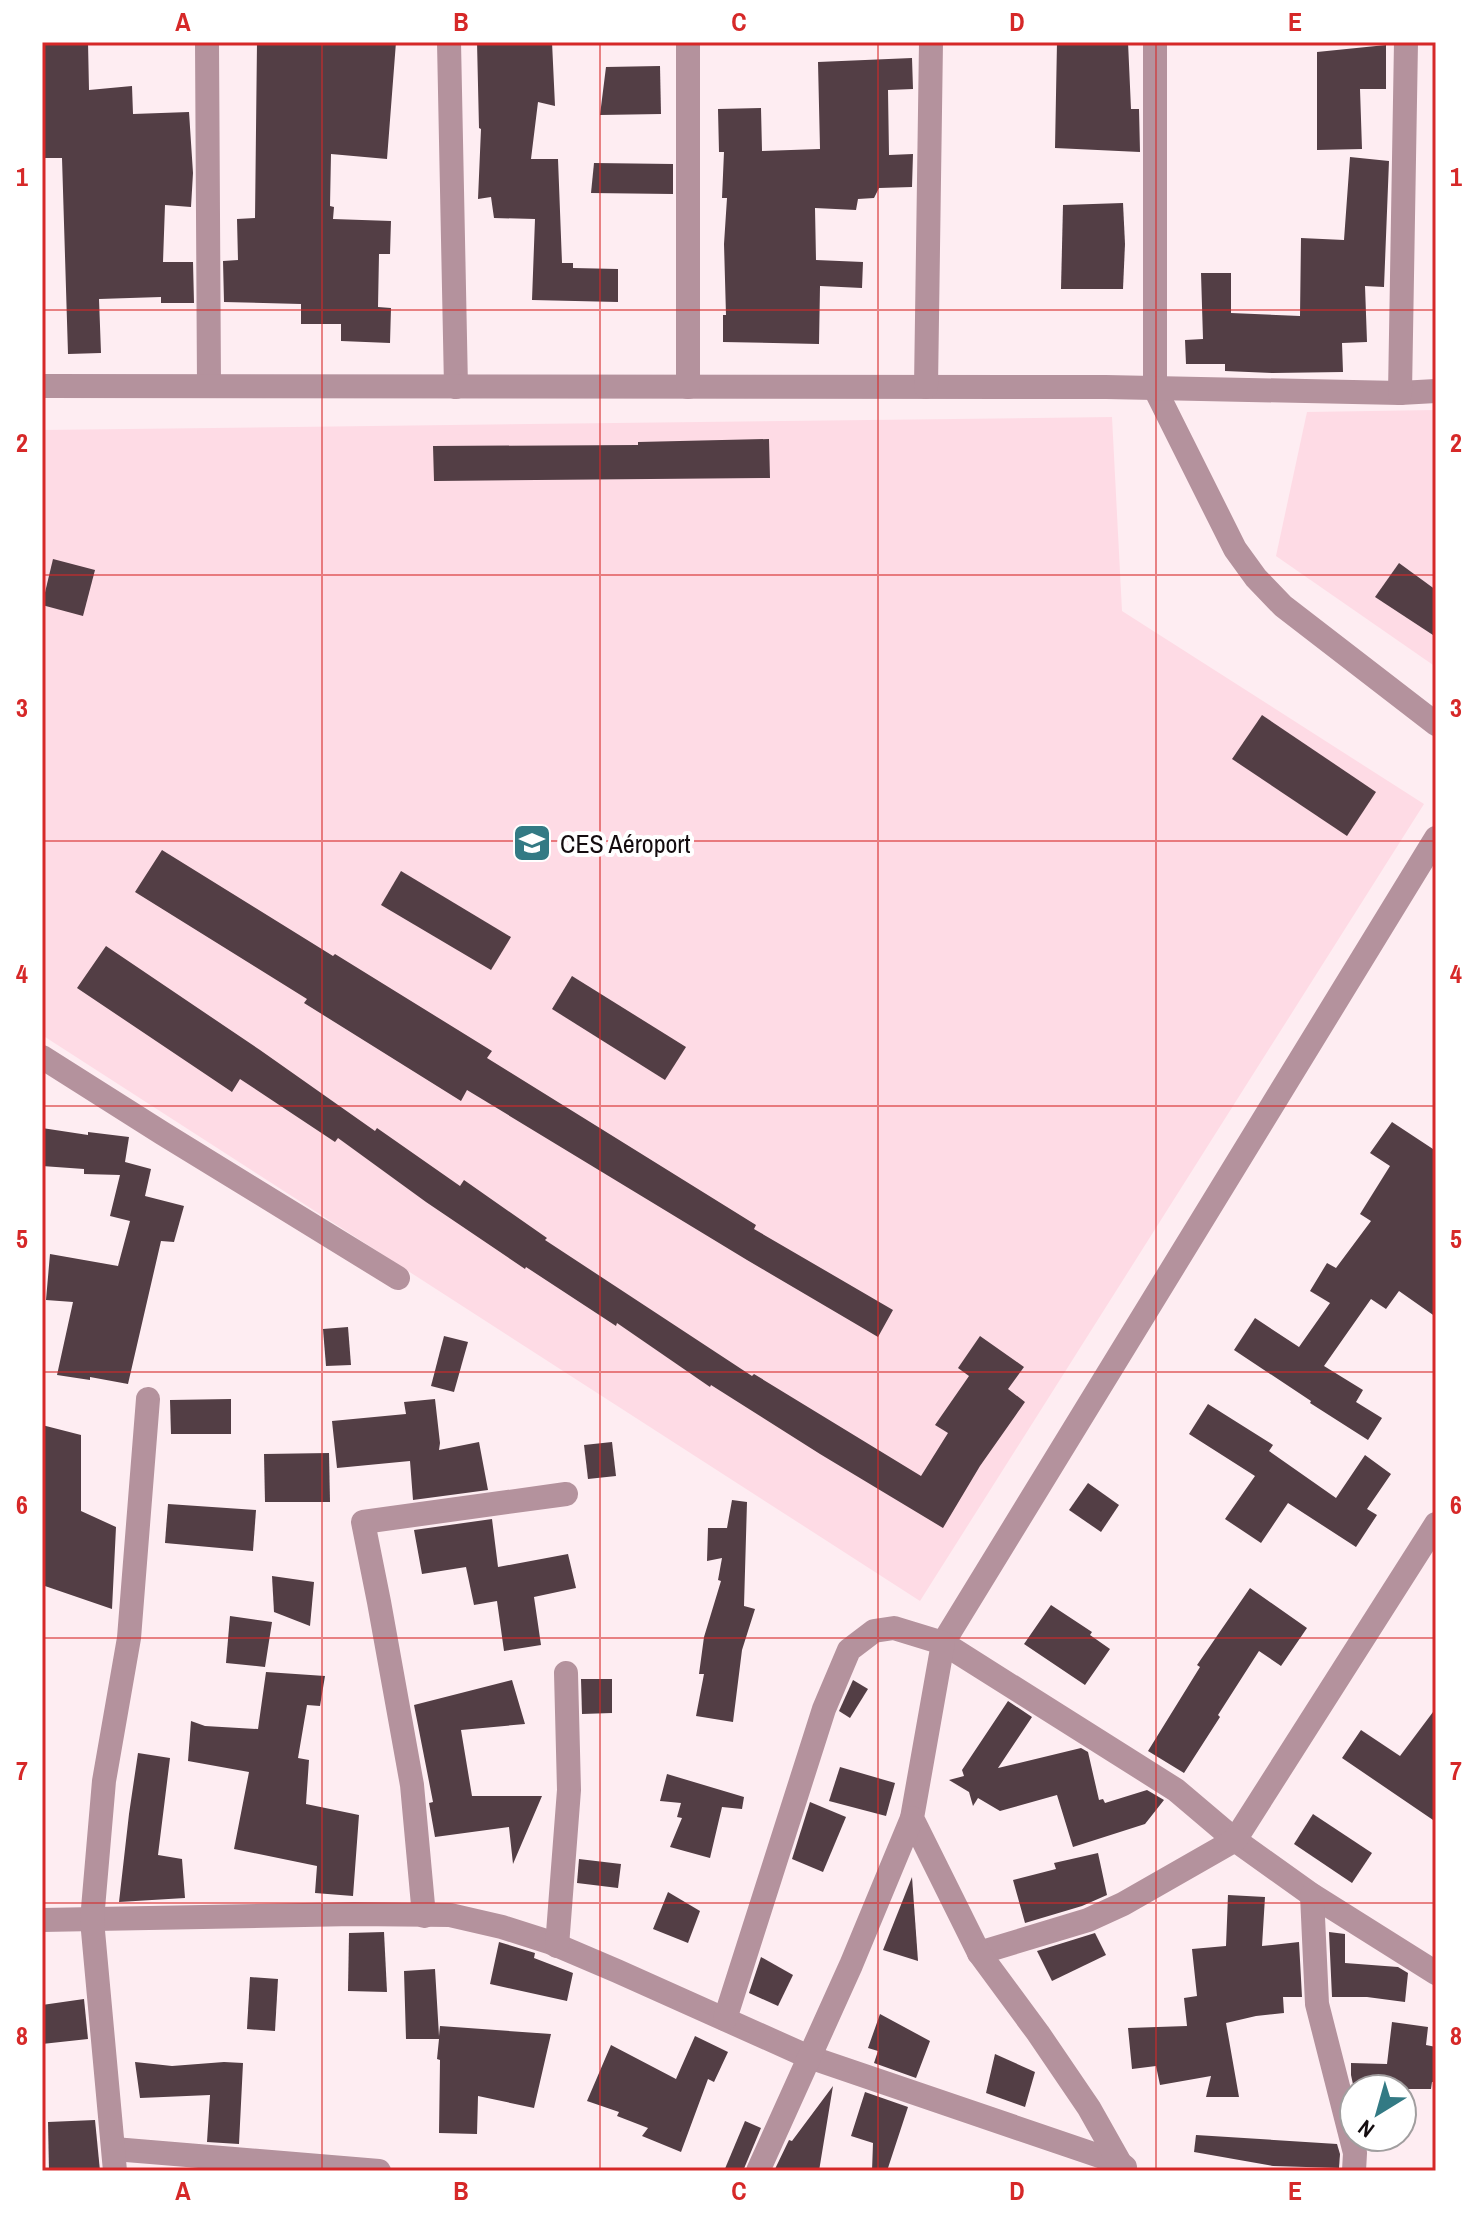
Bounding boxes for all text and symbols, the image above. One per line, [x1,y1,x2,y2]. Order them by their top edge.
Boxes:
text: A [175,4,191,39]
text: B [453,4,469,39]
text: C [731,4,747,39]
text: D [1009,4,1025,39]
text: E [1288,4,1302,39]
text: 1 [16,159,28,194]
text: 1 [1450,159,1462,194]
text: 2 [16,425,28,460]
text: 2 [1450,425,1462,460]
text: 3 [16,690,28,725]
text: 3 [1450,690,1462,725]
school or university icon: CES Aéroport [511,822,553,864]
place label: CES Aéroport [560,826,690,861]
text: 4 [16,956,28,991]
text: 4 [1450,956,1462,991]
text: 5 [16,1221,28,1256]
text: 5 [1450,1221,1462,1256]
text: 6 [16,1487,28,1522]
text: 6 [1450,1487,1462,1522]
text: 7 [16,1753,28,1788]
text: 7 [1450,1753,1462,1788]
text: 8 [16,2018,28,2053]
text: 8 [1450,2018,1462,2053]
north arrow [1338,2073,1418,2153]
text: N [1352,2113,1380,2145]
text: A [175,2173,191,2208]
text: B [453,2173,469,2208]
text: C [731,2173,747,2208]
text: D [1009,2173,1025,2208]
text: E [1288,2173,1302,2208]

